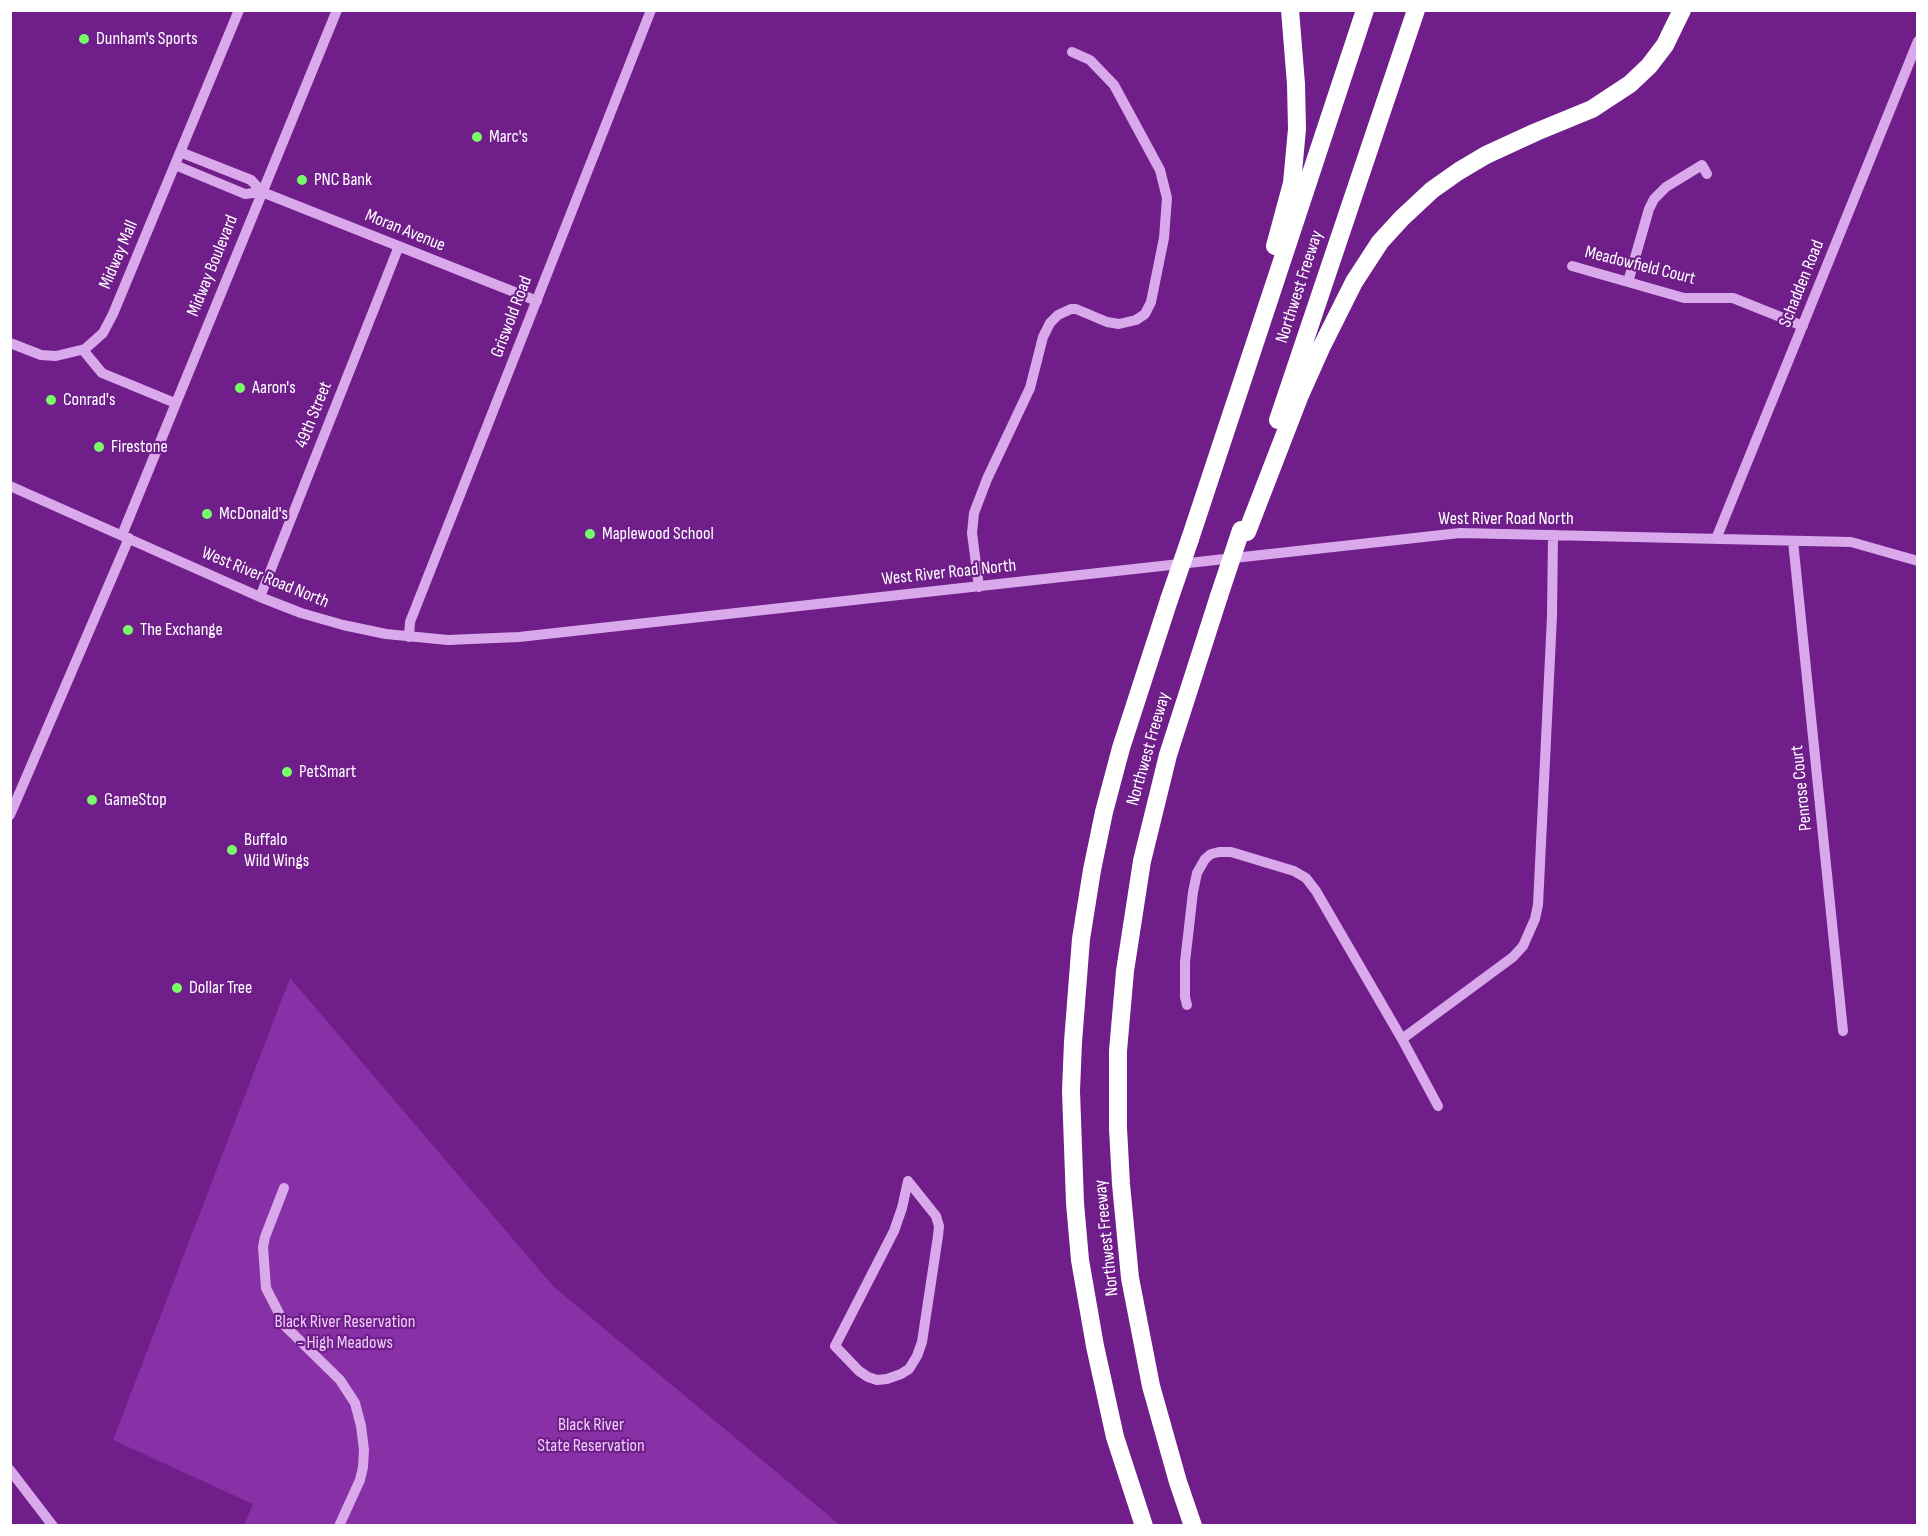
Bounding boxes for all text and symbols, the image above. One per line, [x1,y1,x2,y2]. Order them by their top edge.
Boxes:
place label: Dunham's Sports [96,28,198,50]
marker: Dunham's Sports [77,32,91,46]
place label: Marc's [489,126,528,148]
marker: Marc's [470,130,484,144]
place label: PNC Bank [314,169,372,191]
marker: PNC Bank [295,173,309,187]
street label: Moran Avenue [362,205,448,257]
street label: Midway Boulevard [183,212,243,320]
street label: Midway Mall [95,217,143,293]
street label: Northwest Freeway [1272,228,1328,346]
street label: Schadden Road [1775,237,1829,331]
street label: Meadowfield Court [1583,242,1697,290]
street label: Griswold Road [487,273,537,361]
place label: Aaron's [252,377,296,399]
street label: 49th Street [291,379,337,451]
marker: Aaron's [233,381,247,395]
place label: Conrad's [63,389,115,411]
marker: Conrad's [44,393,58,407]
place label: Firestone [111,436,168,458]
marker: Firestone [92,440,106,454]
place label: McDonald's [219,503,288,525]
marker: McDonald's [200,507,214,521]
street label: West River Road North [1438,508,1574,530]
place label: Maplewood School [602,523,714,545]
marker: Maplewood School [583,527,597,541]
street label: West River Road North [198,543,332,613]
street label: West River Road North [881,555,1017,591]
place label: The Exchange [140,619,223,641]
marker: The Exchange [121,623,135,637]
street label: Northwest Freeway [1122,690,1176,808]
street label: Penrose Court [1787,744,1817,832]
place label: PetSmart [299,761,356,783]
marker: PetSmart [280,765,294,779]
place label: GameStop [104,789,167,811]
marker: GameStop [85,793,99,807]
place label: Buffalo Wild Wings [244,829,309,872]
marker: Buffalo Wild Wings [225,843,239,857]
place label: Dollar Tree [189,977,252,999]
marker: Dollar Tree [170,981,184,995]
street label: Northwest Freeway [1090,1179,1124,1297]
park label: Black River Reservation - High Meadows [275,1311,415,1354]
park label: Black River State Reservation [537,1414,645,1456]

